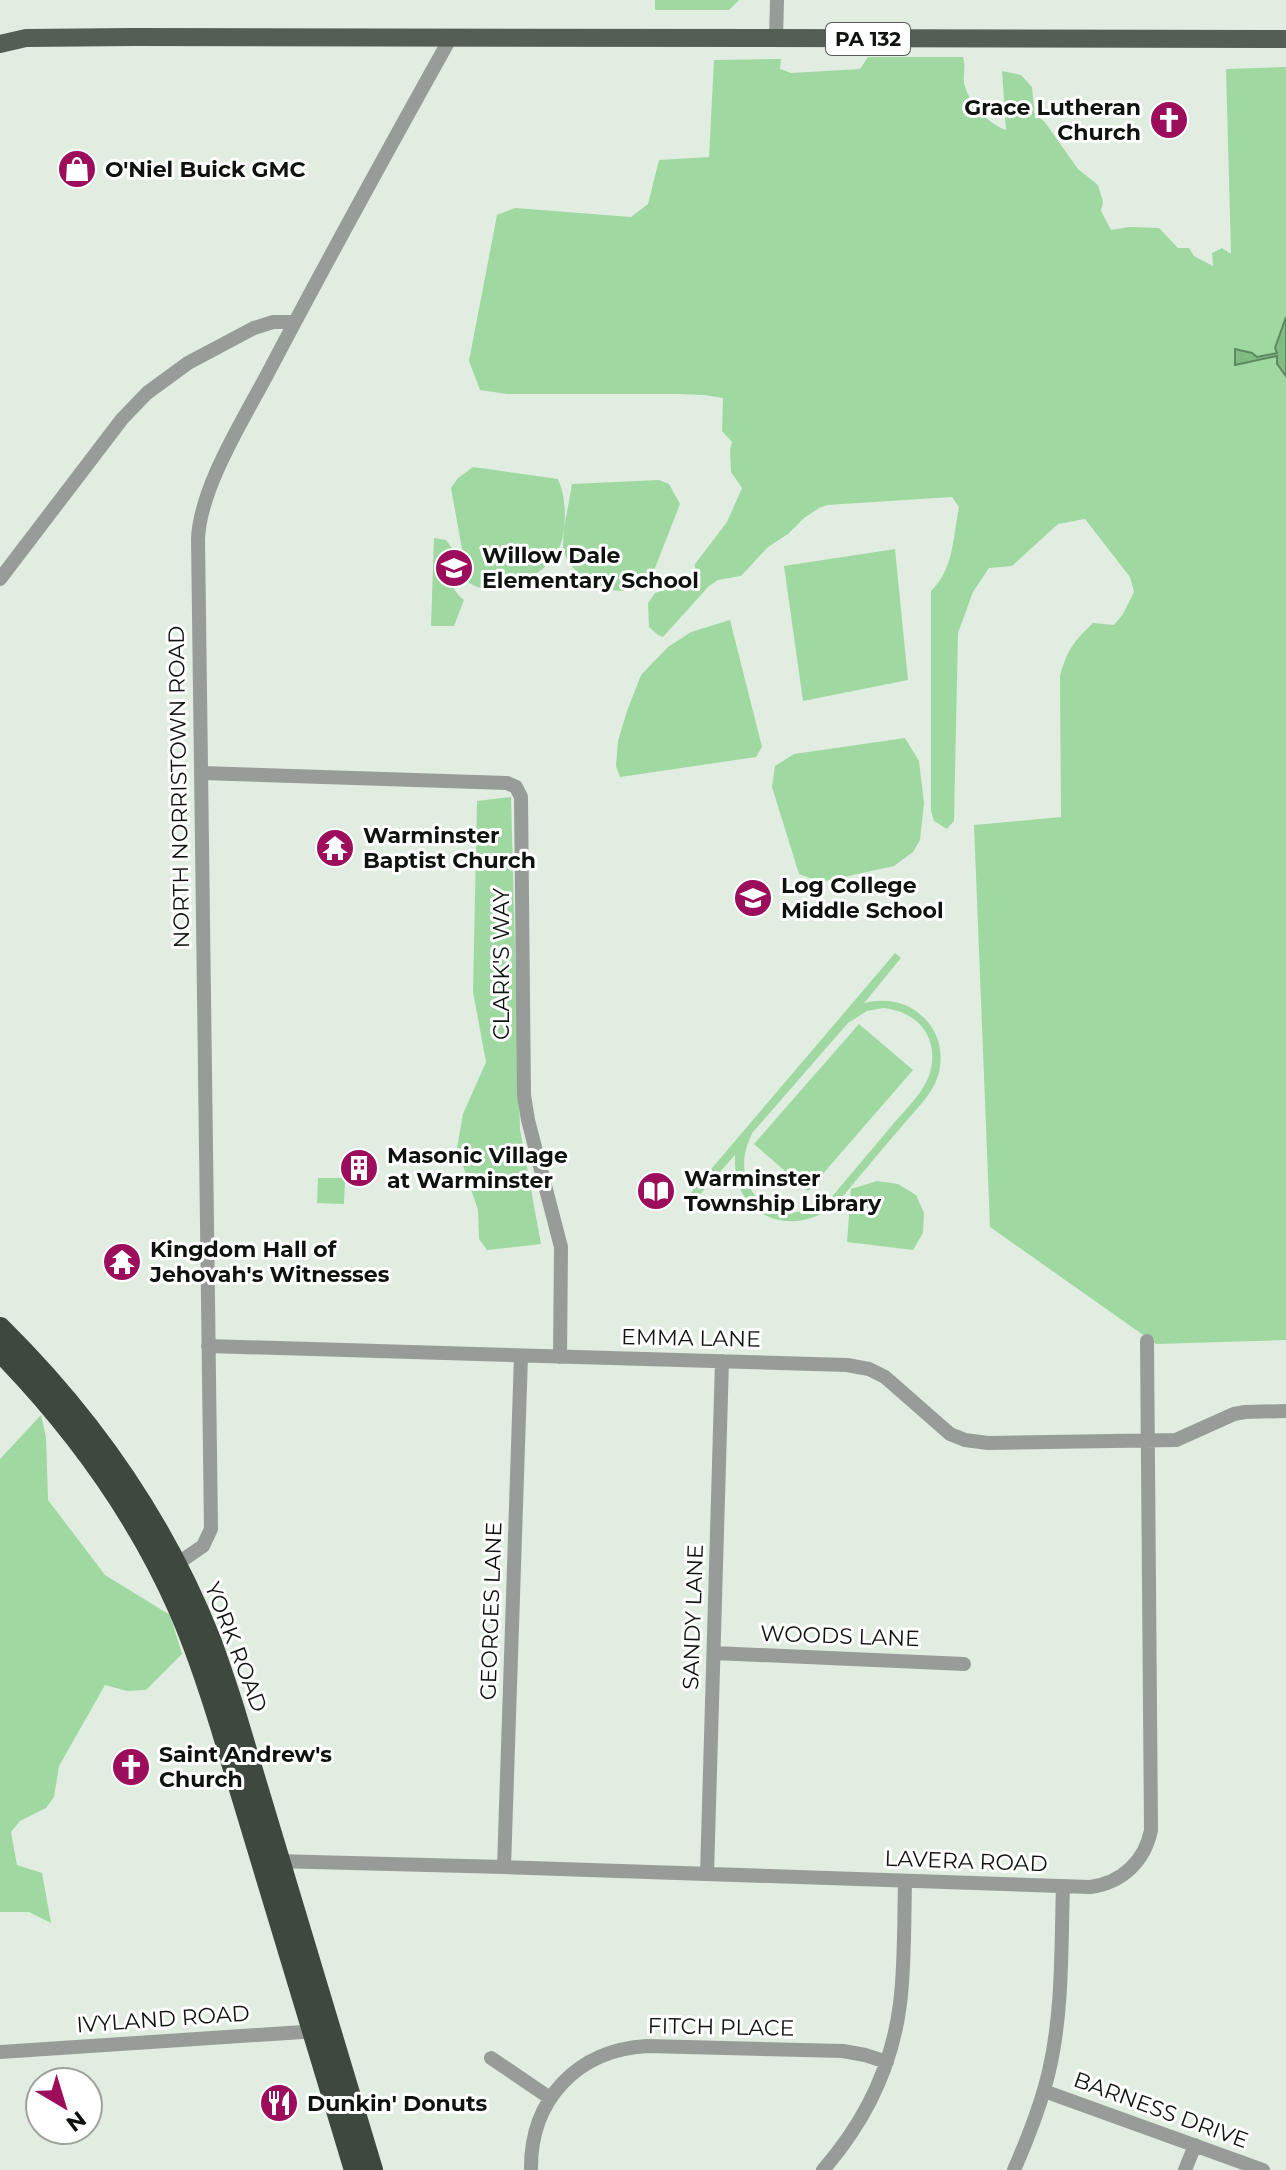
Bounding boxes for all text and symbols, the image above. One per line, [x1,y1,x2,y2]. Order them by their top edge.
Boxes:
road number: PA 132 [826,23,910,55]
place label: Grace Lutheran Church [964,94,1141,146]
church icon: Grace Lutheran Church [1148,99,1190,141]
shop icon: O'Niel Buick GMC [56,148,98,190]
place label: O'Niel Buick GMC [105,156,306,183]
place label: Willow Dale Elementary School [482,542,699,594]
school or university icon: Willow Dale Elementary School [433,547,475,589]
street label: NORTH NORRISTOWN ROAD [163,625,195,949]
place label: Warminster Baptist Church [363,822,536,874]
temple icon: Warminster Baptist Church [314,827,356,869]
place label: Log College Middle School [781,872,944,924]
school or university icon: Log College Middle School [732,877,774,919]
street label: CLARK'S WAY [488,888,515,1040]
place label: Masonic Village at Warminster [387,1142,568,1194]
building icon: Masonic Village at Warminster [338,1147,380,1189]
place label: Warminster Township Library [684,1165,882,1217]
library icon: Warminster Township Library [635,1170,677,1212]
place label: Kingdom Hall of Jehovah's Witnesses [149,1236,390,1288]
temple icon: Kingdom Hall of Jehovah's Witnesses [101,1241,143,1283]
street label: EMMA LANE [621,1323,761,1353]
street label: GEORGES LANE [474,1521,508,1701]
street label: SANDY LANE [677,1544,709,1690]
street label: YORK ROAD [199,1578,273,1716]
street label: WOODS LANE [760,1620,920,1652]
place label: Saint Andrew's Church [159,1741,332,1793]
church icon: Saint Andrew's Church [110,1746,152,1788]
street label: LAVERA ROAD [884,1845,1048,1877]
street label: IVYLAND ROAD [75,1999,251,2039]
street label: FITCH PLACE [647,2012,795,2042]
north arrow [24,2066,104,2146]
street label: BARNESS DRIVE [1070,2066,1252,2154]
restaurant icon: Dunkin' Donuts [258,2082,300,2124]
place label: Dunkin' Donuts [307,2090,487,2117]
text: N [61,2105,91,2137]

